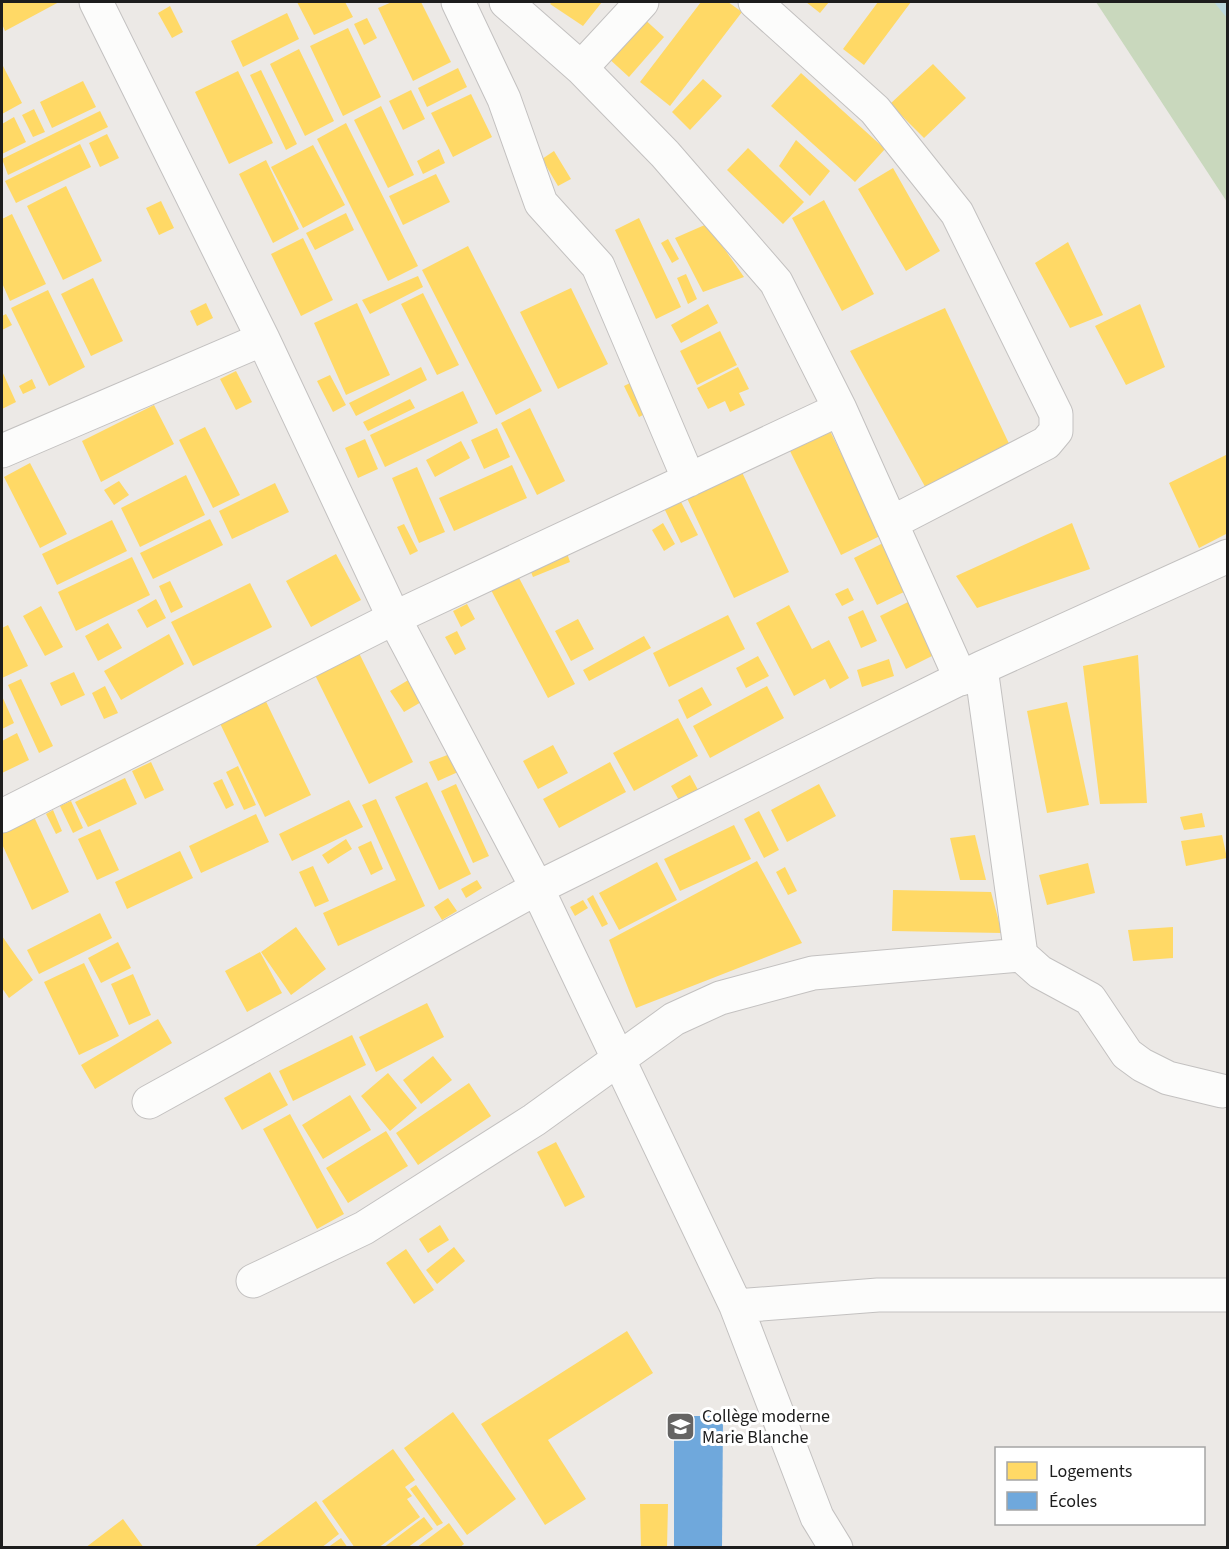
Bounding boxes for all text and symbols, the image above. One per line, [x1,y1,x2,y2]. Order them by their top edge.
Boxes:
place label: Collège moderne Marie Blanche [702,1404,830,1450]
school or university icon: Collège moderne Marie Blanche [665,1410,697,1442]
legend [995,1447,1205,1525]
text: Logements [1049,1459,1132,1484]
text: Écoles [1049,1489,1097,1514]

